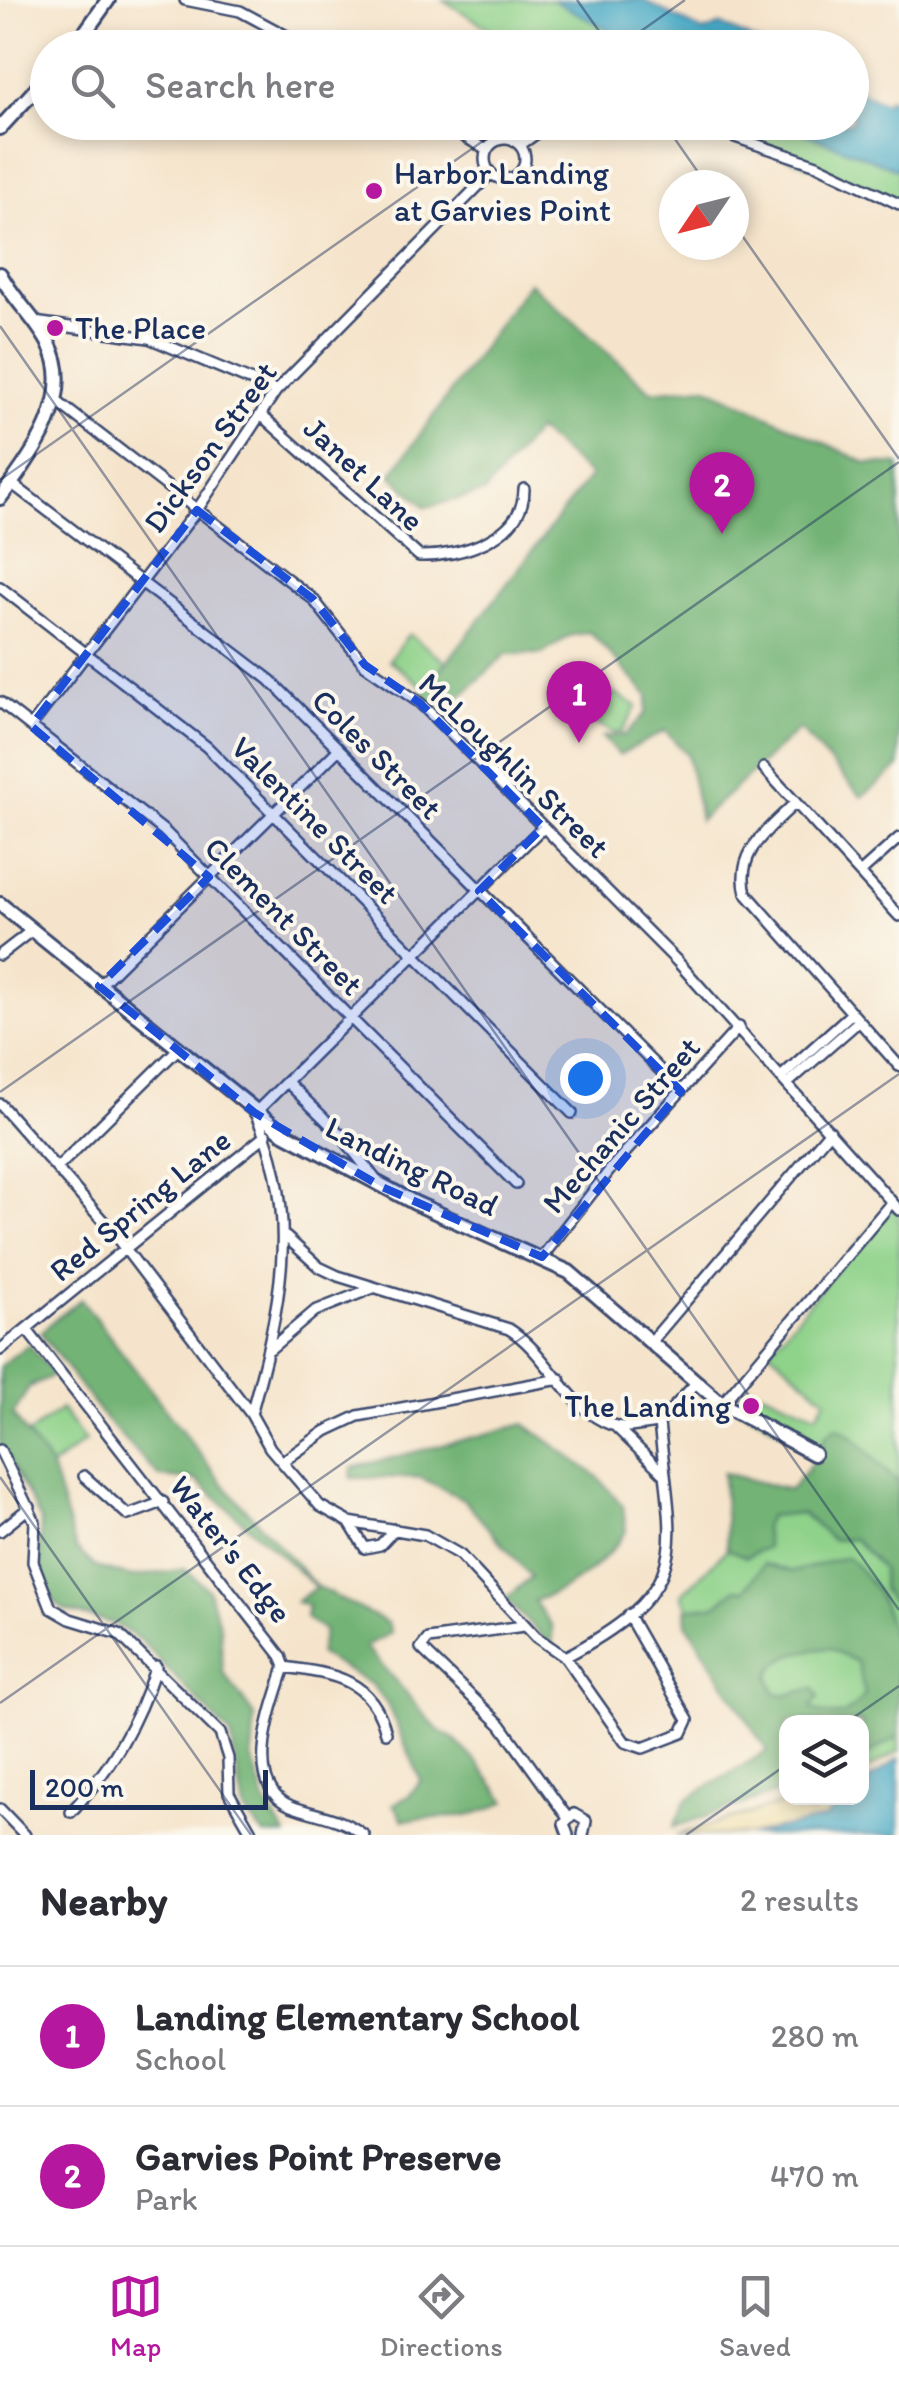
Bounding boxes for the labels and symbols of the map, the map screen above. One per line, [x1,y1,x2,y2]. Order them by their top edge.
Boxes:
place label: Harbor Landing at Garvies Point [394,154,611,229]
north arrow [659,170,749,260]
marker: Harbor Landing at Garvies Point [363,180,385,202]
place label: The Place [75,309,206,347]
marker: The Place [44,317,66,339]
street label: Dickson Street [135,354,285,540]
street label: Janet Lane [296,409,432,539]
pin: 2 [690,452,754,534]
pin: 1 [546,660,612,743]
street label: McLoughlin Street [411,664,617,866]
street label: Coles Street [304,681,450,827]
street label: Valentine Street [223,728,407,912]
street label: Clement Street [197,829,371,1003]
street label: Mechanic Street [534,1029,708,1221]
your location [560,1053,611,1104]
street label: Landing Road [319,1108,505,1224]
street label: Red Spring Lane [42,1120,238,1290]
place label: The Landing [565,1387,732,1425]
marker: The Landing [740,1395,762,1417]
street label: Water's Edge [162,1468,300,1630]
scale bar [30,1765,268,1810]

